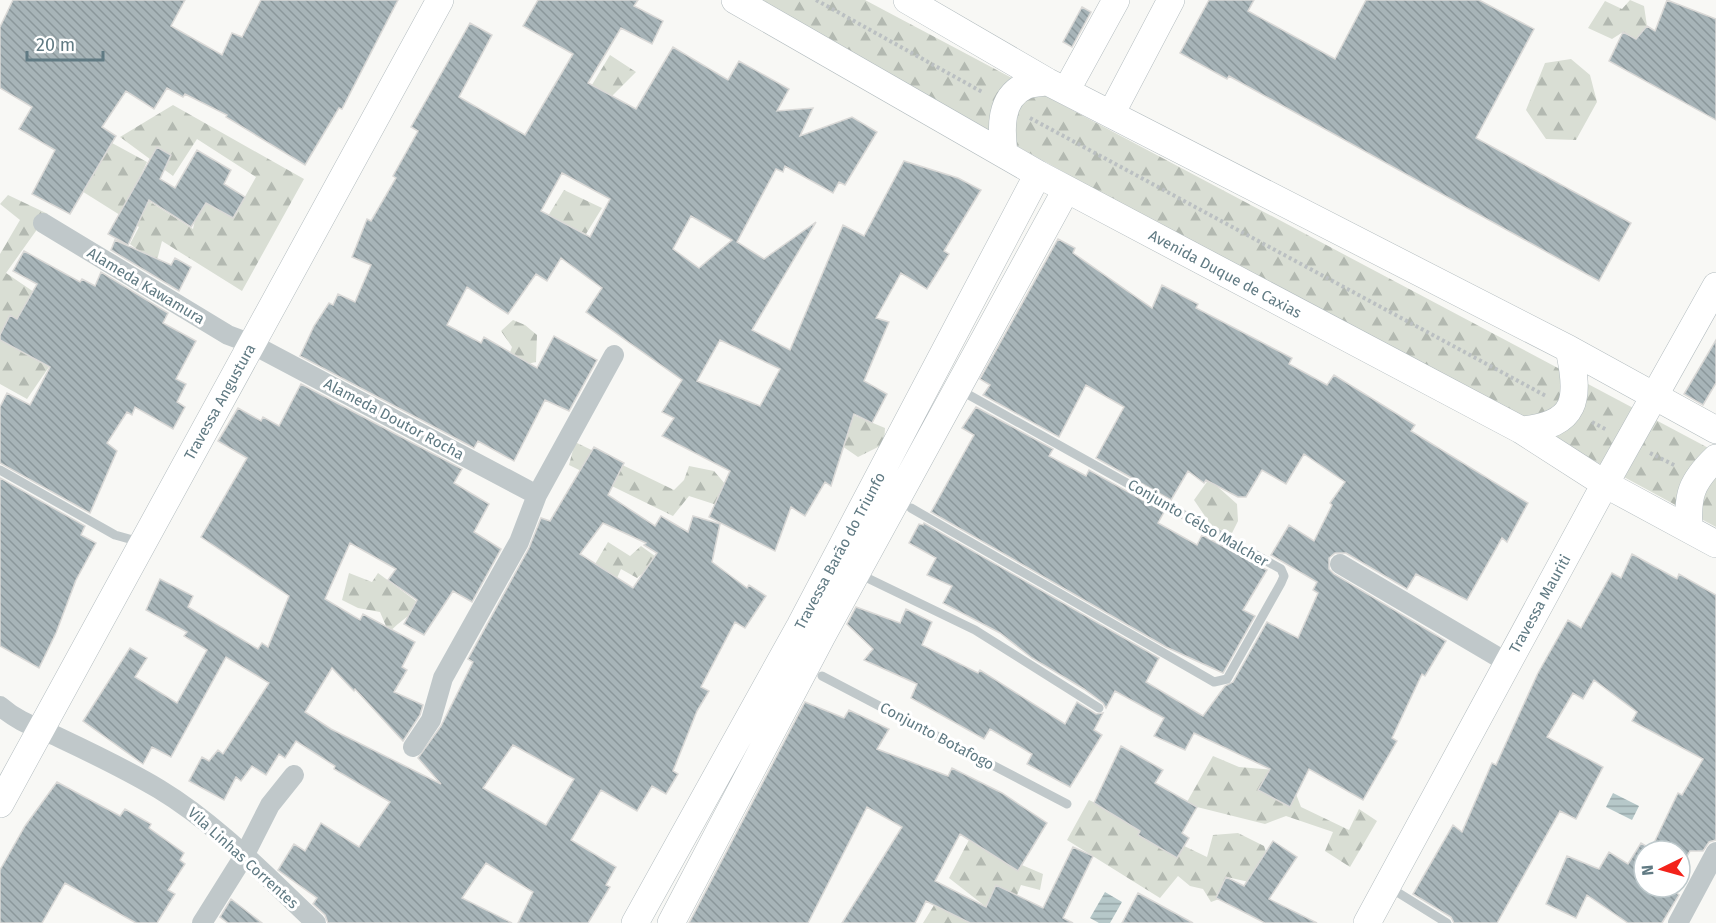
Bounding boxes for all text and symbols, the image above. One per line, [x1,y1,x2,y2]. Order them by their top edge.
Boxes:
scale bar [27,24,104,62]
text: 20 m [36,34,75,56]
street label: Avenida Duque de Caxias [1145,226,1305,322]
street label: Alameda Kawamura [84,244,208,328]
street label: Travessa Angustura [181,341,259,463]
street label: Alameda Doutor Rocha [321,374,467,464]
street label: Travessa Barão do Triunfo [791,469,889,633]
street label: Conjunto Célso Malcher [1124,475,1272,571]
street label: Travessa Mauriti [1505,551,1575,657]
street label: Conjunto Botafogo [877,698,997,774]
street label: Vila Linhas Correntes [184,804,302,912]
north arrow [1632,839,1692,899]
text: N [1638,864,1657,876]

